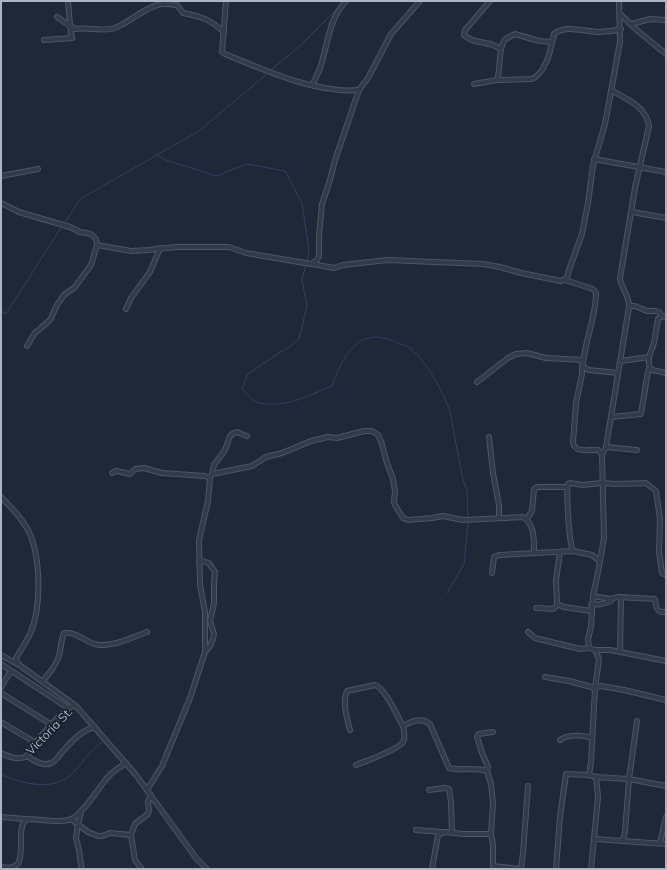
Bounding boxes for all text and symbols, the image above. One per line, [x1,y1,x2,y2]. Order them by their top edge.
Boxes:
street label: Victoria St. [23,704,75,758]

